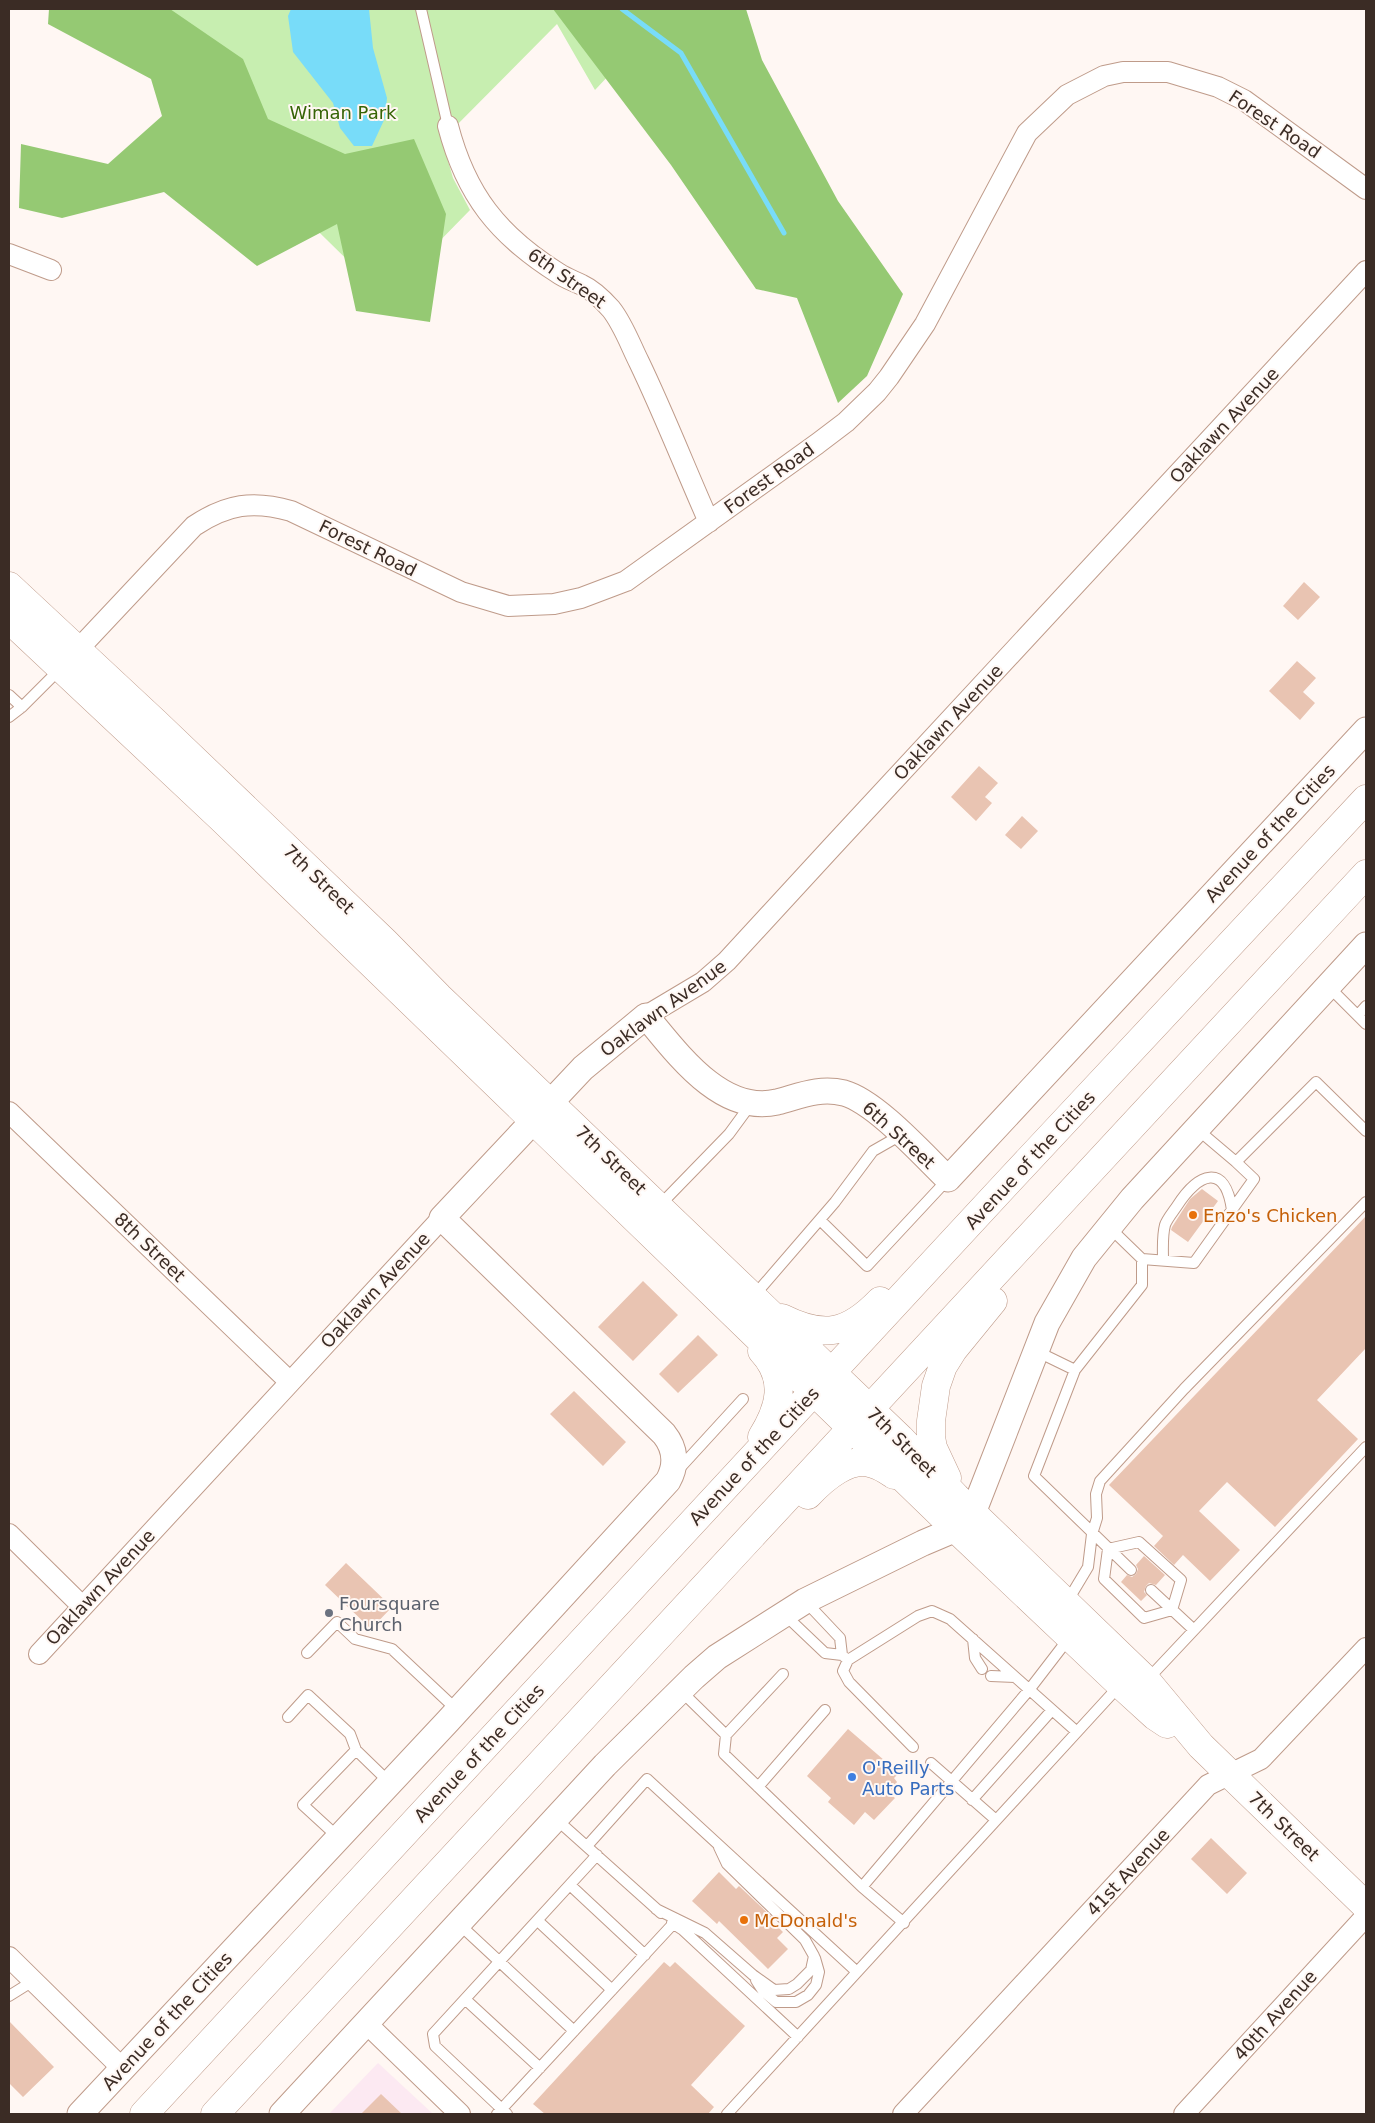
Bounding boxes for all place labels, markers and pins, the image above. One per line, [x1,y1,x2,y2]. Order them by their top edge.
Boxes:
place label: Enzo's Chicken [1203,1205,1337,1226]
marker: Enzo's Chicken [1187,1209,1199,1221]
place label: Foursquare Church [339,1593,440,1635]
marker: Foursquare Church [323,1607,335,1619]
place label: O'Reilly Auto Parts [862,1757,954,1799]
marker: O'Reilly Auto Parts [846,1771,858,1783]
place label: McDonald's [754,1910,858,1931]
marker: McDonald's [738,1914,750,1926]

